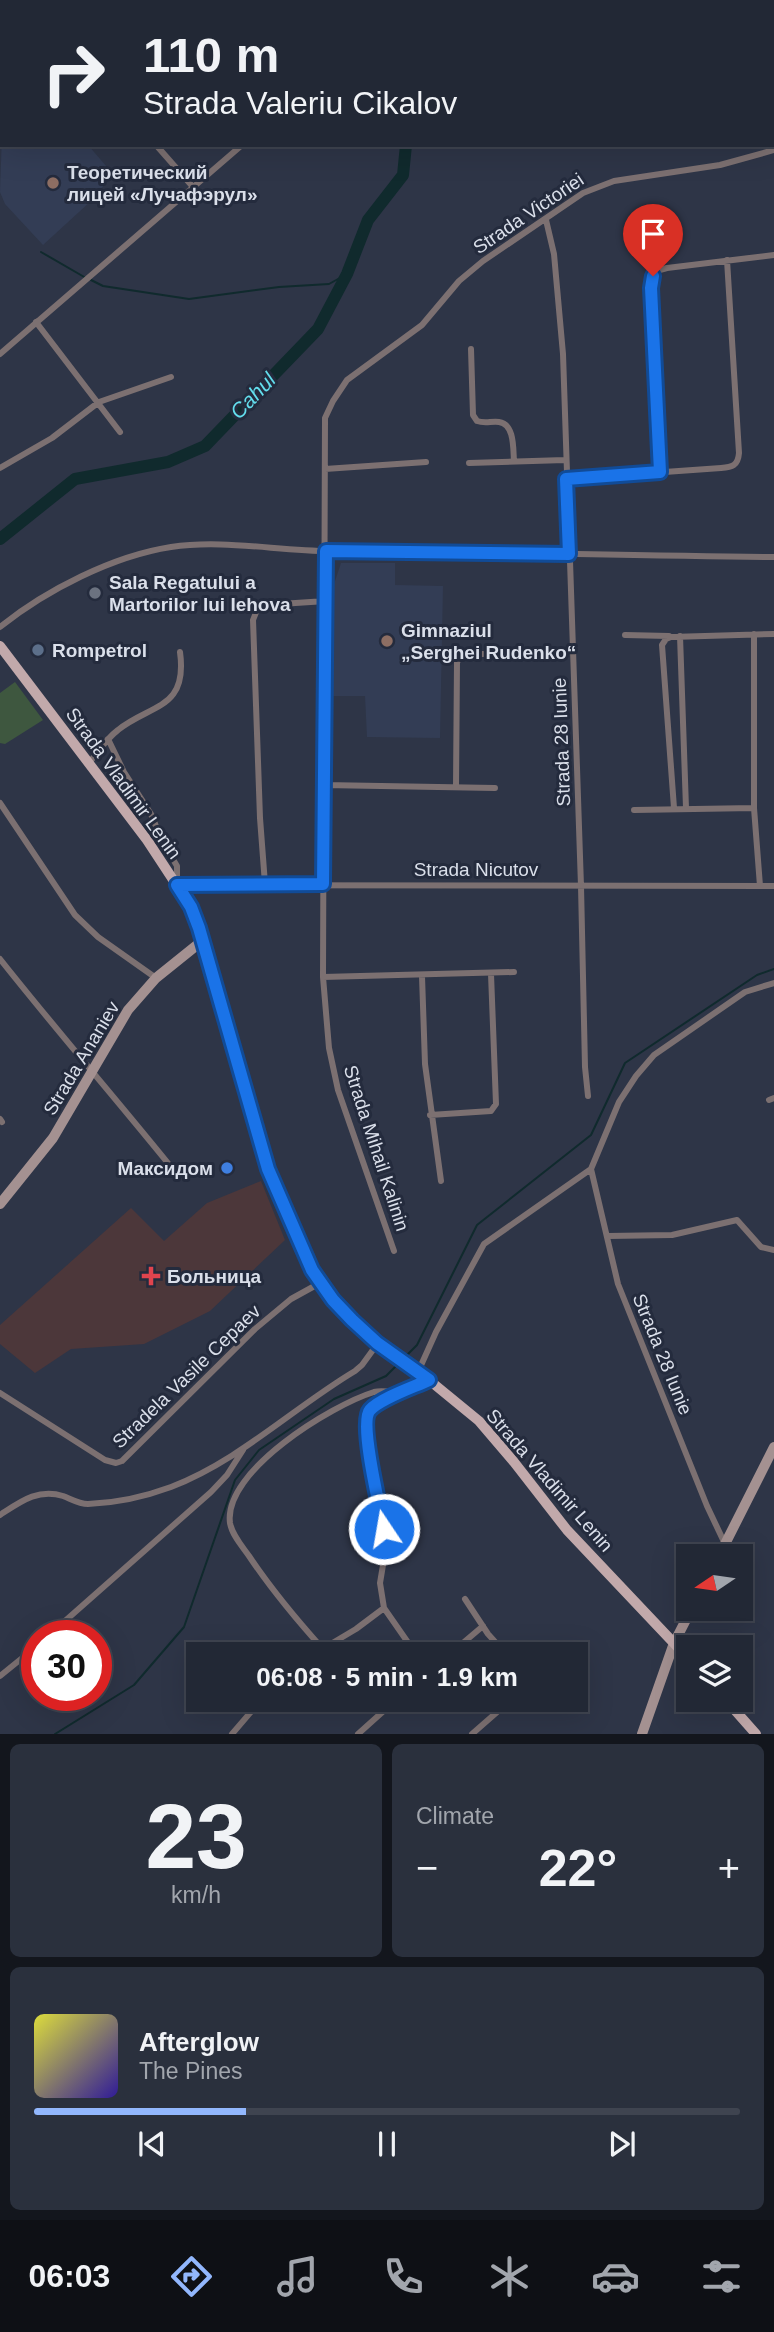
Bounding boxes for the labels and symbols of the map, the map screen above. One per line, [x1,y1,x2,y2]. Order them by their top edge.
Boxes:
place label: Теоретический лицей «Лучафэрул» [67,162,257,205]
street label: Strada Victoriei [469,169,587,258]
marker: Теоретический лицей «Лучафэрул» [45,175,61,191]
pin [623,204,683,276]
water label: Cahul [225,367,281,423]
place label: Sala Regatului a Martorilor lui Iehova [109,572,291,615]
marker: Sala Regatului a Martorilor lui Iehova [87,585,103,601]
place label: Gimnaziul „Serghei Rudenko“ [401,620,576,663]
marker: Gimnaziul „Serghei Rudenko“ [379,633,395,649]
place label: Rompetrol [52,640,147,661]
marker: Rompetrol [30,642,46,658]
street label: Strada 28 Iunie [549,677,574,807]
street label: Strada Vladimir Lenin [62,704,185,863]
street label: Strada Nicutov [414,859,539,880]
street label: Strada Ananiev [39,997,124,1119]
street label: Strada Mihail Kalinin [340,1063,413,1234]
place label: Максидом [117,1158,213,1179]
marker: Максидом [219,1160,235,1176]
marker: Больница [141,1266,161,1286]
place label: Больница [167,1266,262,1287]
street label: Strada 28 Iunie [629,1291,696,1418]
street label: Stradela Vasile Cepaev [108,1300,265,1452]
street label: Strada Vladimir Lenin [482,1405,617,1556]
position arrow [347,1492,421,1566]
north arrow [676,1544,752,1620]
speed limit sign: 30 [21,1620,112,1711]

